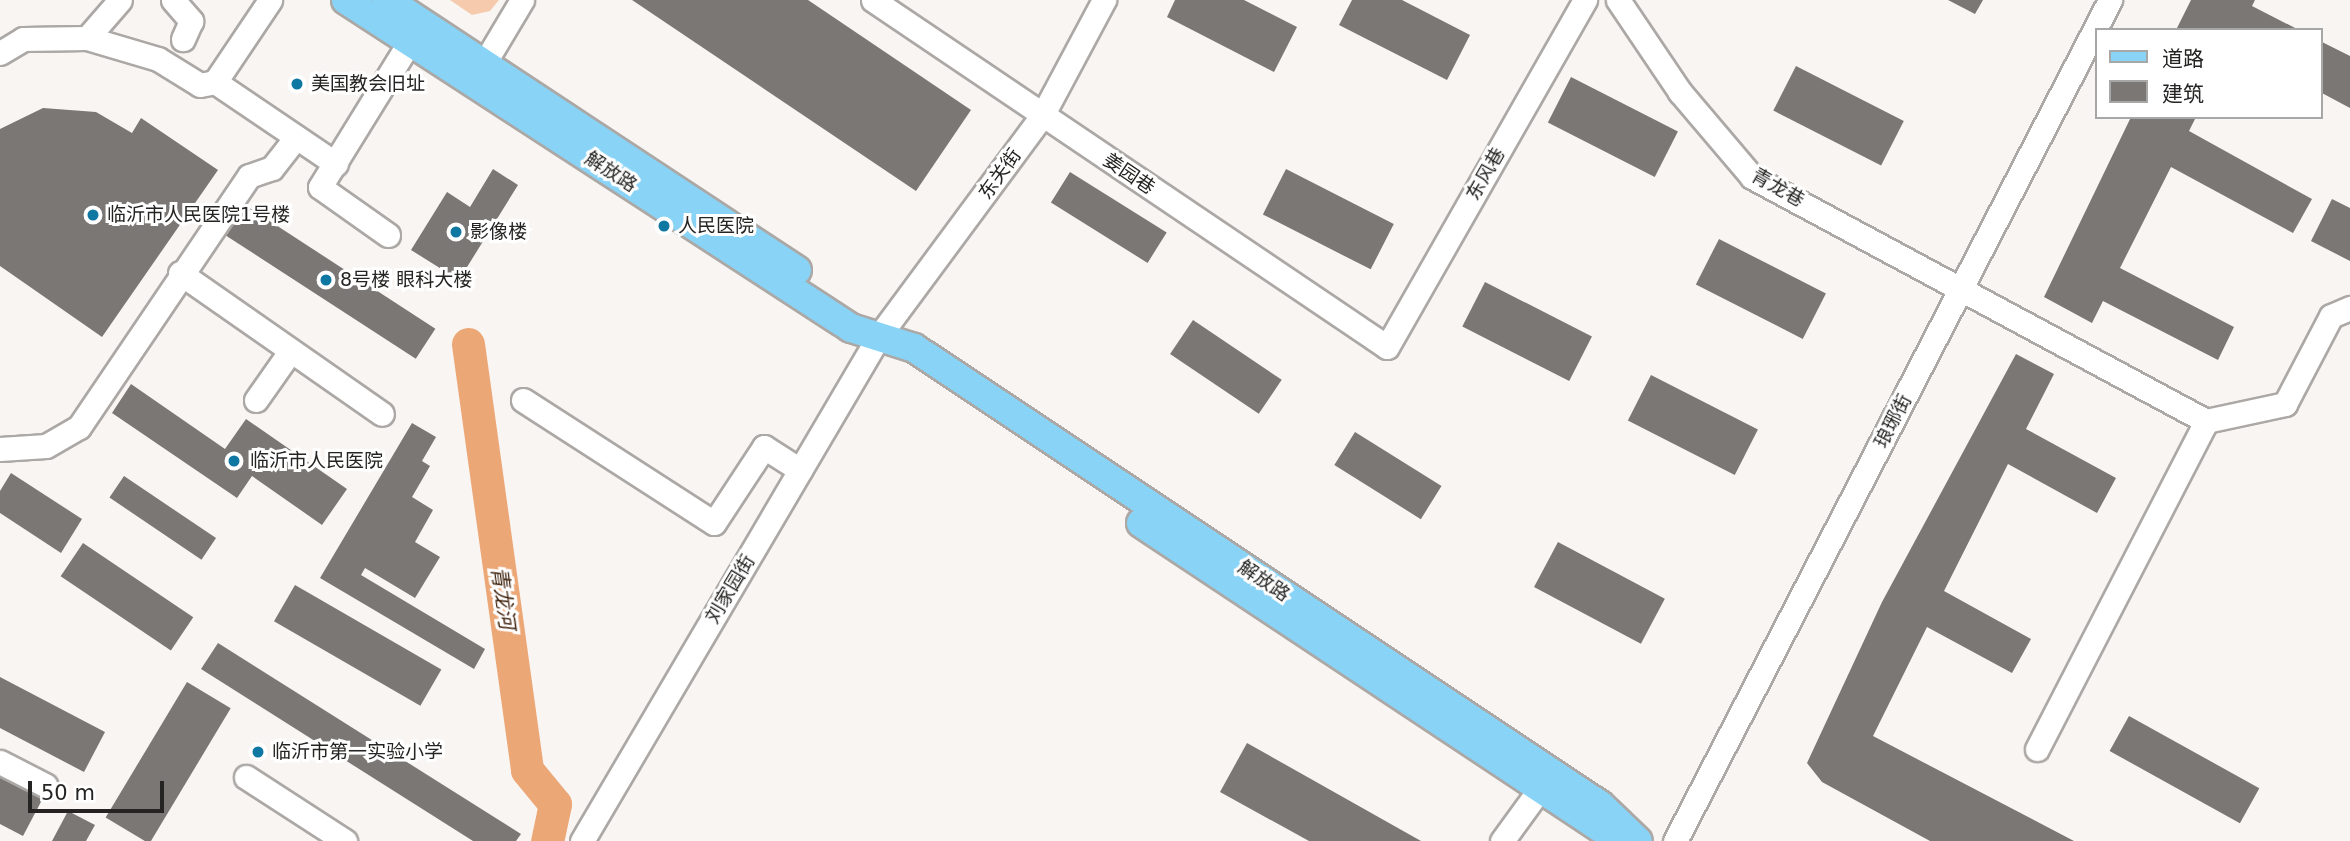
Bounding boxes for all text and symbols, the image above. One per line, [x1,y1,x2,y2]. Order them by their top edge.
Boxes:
legend [2094,28,2322,119]
text: 道路 [2162,47,2204,71]
place label: 美国教会旧址 [311,73,425,95]
marker: 美国教会旧址 [289,76,305,92]
text: 建筑 [2162,82,2204,106]
street label: 东关街 [974,144,1026,204]
street label: 东风巷 [1462,144,1510,204]
street label: 解放路 [581,147,641,197]
street label: 姜园巷 [1099,149,1159,199]
street label: 青龙巷 [1748,164,1808,212]
place label: 临沂市人民医院1号楼 [107,204,290,226]
marker: 临沂市人民医院1号楼 [85,207,101,223]
place label: 人民医院 [678,215,754,237]
marker: 人民医院 [656,218,672,234]
place label: 影像楼 [470,221,527,243]
marker: 影像楼 [448,224,464,240]
place label: 8号楼 眼科大楼 [340,269,472,291]
marker: 8号楼 眼科大楼 [318,272,334,288]
street label: 琅琊街 [1870,390,1916,452]
place label: 临沂市人民医院 [250,450,383,472]
marker: 临沂市人民医院 [224,451,244,471]
street label: 刘家园街 [701,551,759,627]
street label: 解放路 [1234,556,1294,606]
water label: 青龙河 [486,565,520,631]
place label: 临沂市第一实验小学 [272,741,443,763]
marker: 临沂市第一实验小学 [250,744,266,760]
scale bar [32,768,168,812]
text: 50 m [41,781,95,805]

